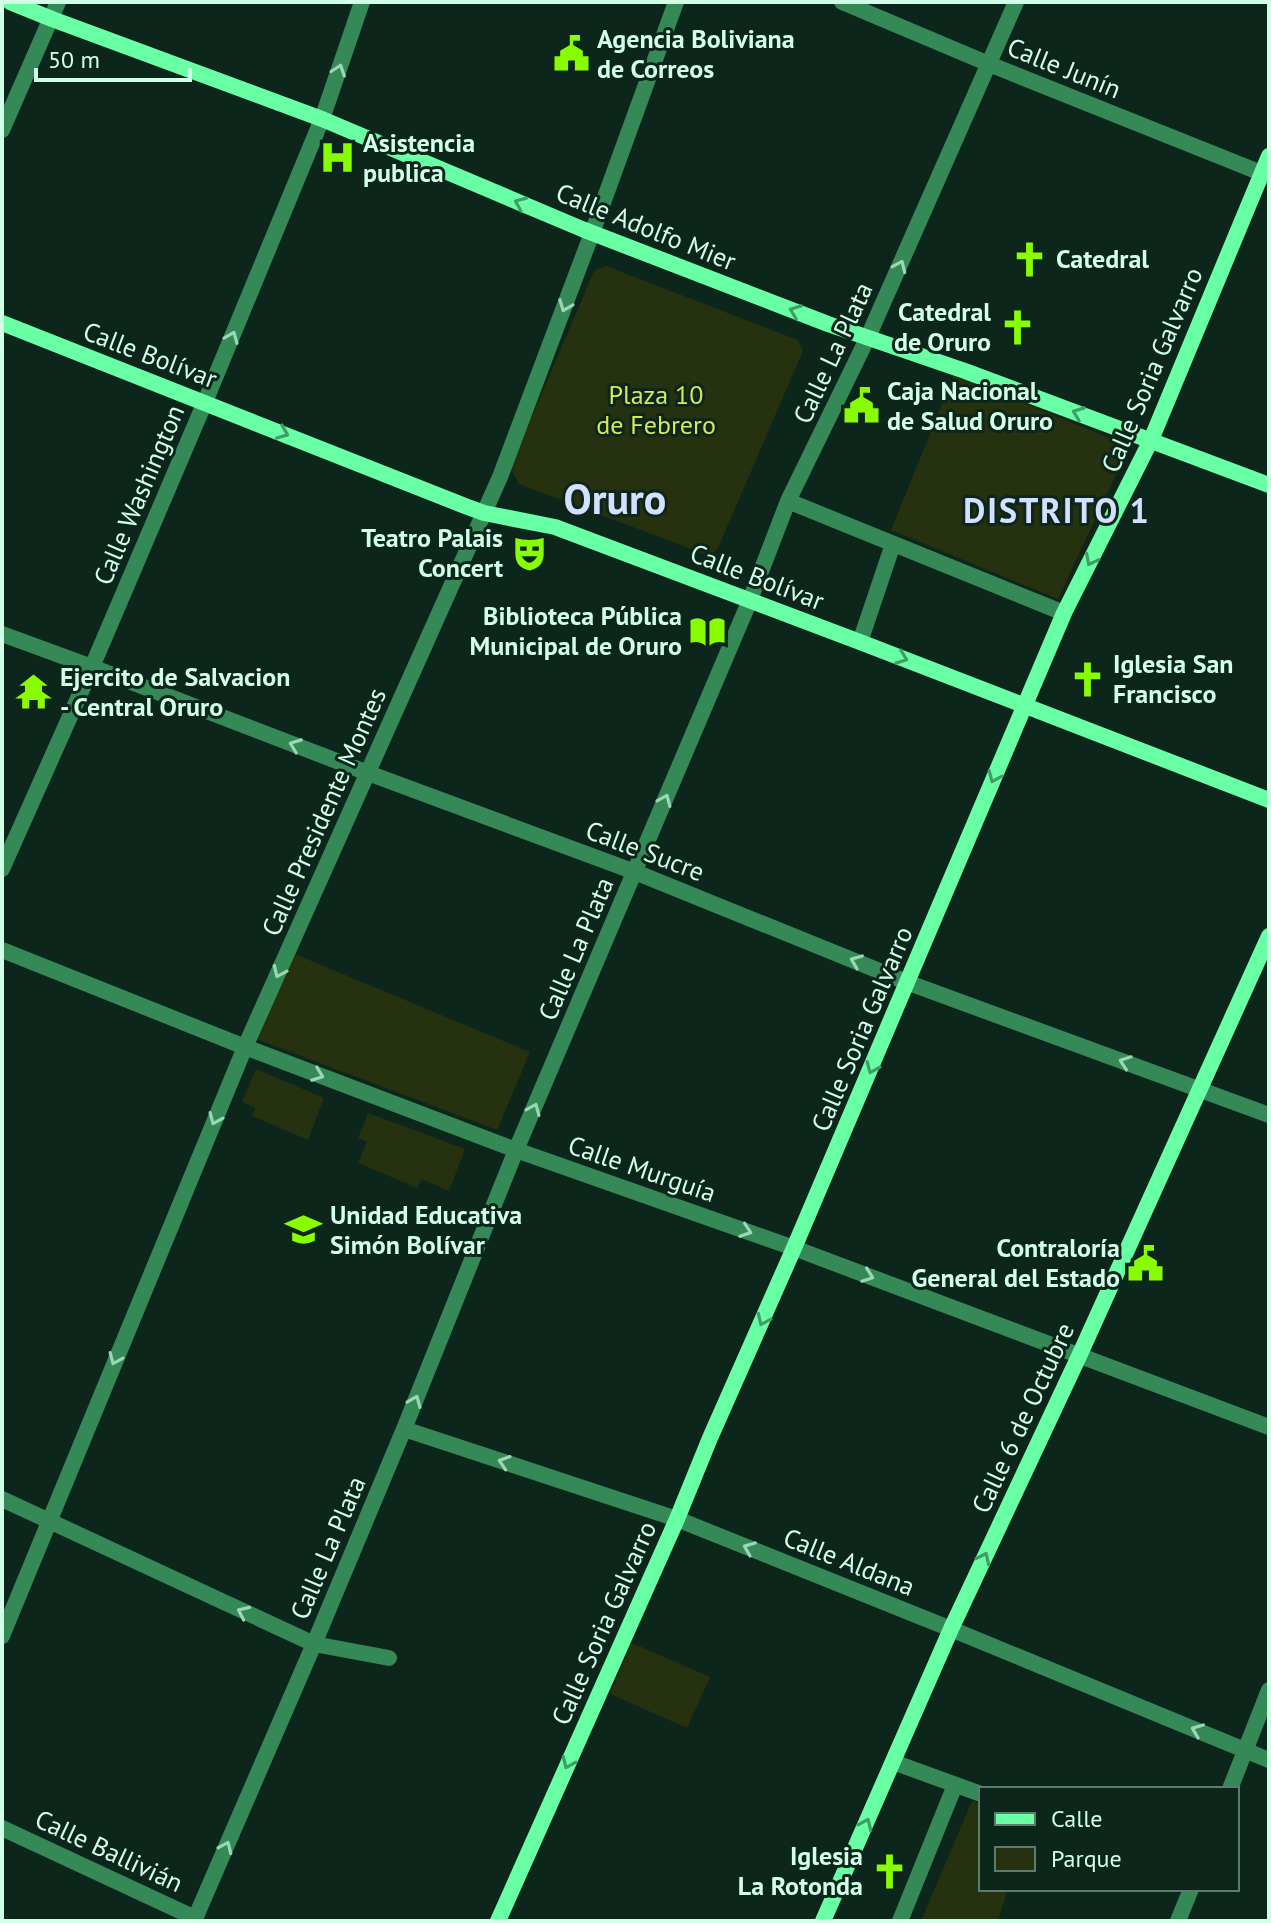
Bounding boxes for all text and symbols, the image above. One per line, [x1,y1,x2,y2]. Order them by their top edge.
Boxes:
place label: Agencia Boliviana de Correos [597,22,795,85]
street label: Calle Junín [1003,30,1126,105]
scale bar [36,32,190,82]
public building icon: Agencia Boliviana de Correos [552,35,590,73]
text: 50 m [48,44,100,75]
one-way arrow [329,64,346,78]
place label: Asistencia publica [363,126,475,189]
hospital icon: Asistencia publica [318,139,356,177]
street label: Calle Adolfo Mier [551,175,741,278]
one-way arrow [514,196,528,213]
church icon: Catedral [1011,240,1049,278]
place label: Catedral [1056,242,1149,275]
one-way arrow [890,260,906,274]
street label: Calle Soria Galvarro [1093,262,1210,477]
street label: Calle La Plata [785,277,880,429]
place label: Catedral de Oruro [894,295,991,358]
one-way arrow [558,298,575,312]
one-way arrow [789,304,803,321]
church icon: Catedral de Oruro [998,308,1036,346]
street label: Calle Bolívar [79,314,222,395]
one-way arrow [222,331,239,345]
place label: Caja Nacional de Salud Oruro [887,374,1053,437]
park label: Plaza 10 de Febrero [596,378,716,441]
public building icon: Caja Nacional de Salud Oruro [842,387,880,425]
street label: Calle Washington [86,400,191,590]
one-way arrow [1072,406,1086,423]
one-way arrow [275,424,289,440]
district label: Oruro [564,471,666,526]
district label: DISTRITO 1 [963,488,1151,532]
place label: Teatro Palais Concert [361,521,503,584]
theatre icon: Teatro Palais Concert [510,534,548,572]
street label: Calle Bolívar [686,536,829,617]
one-way arrow [1085,552,1100,567]
place label: Biblioteca Pública Municipal de Oruro [470,599,682,662]
library icon: Biblioteca Pública Municipal de Oruro [689,612,727,650]
place label: Iglesia San Francisco [1113,647,1233,710]
one-way arrow [894,648,908,665]
place label: Ejercito de Salvacion - Central Oruro [60,660,290,723]
church icon: Iglesia San Francisco [1068,660,1106,698]
temple icon: Ejercito de Salvacion - Central Oruro [15,673,53,711]
street label: Calle Presidente Montes [254,683,393,941]
one-way arrow [289,738,303,755]
one-way arrow [988,769,1004,783]
one-way arrow [656,794,672,808]
street label: Calle Sucre [581,813,709,888]
street label: Calle La Plata [531,872,620,1025]
street label: Calle Soria Galvarro [803,921,920,1136]
one-way arrow [849,954,863,971]
one-way arrow [272,964,288,978]
one-way arrow [1119,1055,1133,1071]
one-way arrow [865,1060,881,1075]
one-way arrow [310,1065,324,1082]
one-way arrow [524,1103,540,1117]
one-way arrow [208,1111,225,1125]
street label: Calle Murguía [564,1128,720,1209]
place label: Unidad Educativa Simón Bolívar [330,1198,522,1261]
school or university icon: Unidad Educativa Simón Bolívar [285,1211,323,1249]
one-way arrow [738,1222,752,1238]
place label: Contraloría General del Estado [911,1231,1120,1294]
public building icon: Contraloría General del Estado [1127,1244,1165,1282]
one-way arrow [860,1266,874,1282]
one-way arrow [756,1311,772,1326]
street label: Calle 6 de Octubre [964,1317,1081,1518]
one-way arrow [109,1351,125,1366]
one-way arrow [405,1395,422,1409]
one-way arrow [497,1455,511,1471]
street label: Calle La Plata [283,1471,372,1624]
street label: Calle Soria Galvarro [544,1516,663,1730]
street label: Calle Aldana [779,1520,920,1603]
one-way arrow [743,1541,757,1558]
one-way arrow [974,1552,990,1567]
one-way arrow [237,1605,252,1621]
one-way arrow [1191,1724,1205,1740]
one-way arrow [562,1755,578,1769]
legend [979,1787,1239,1891]
street label: Calle Ballivián [30,1802,188,1899]
text: Calle [1051,1803,1102,1834]
one-way arrow [856,1818,872,1832]
place label: Iglesia La Rotonda [738,1839,863,1902]
one-way arrow [216,1841,232,1855]
text: Parque [1051,1843,1122,1874]
church icon: Iglesia La Rotonda [870,1852,908,1890]

